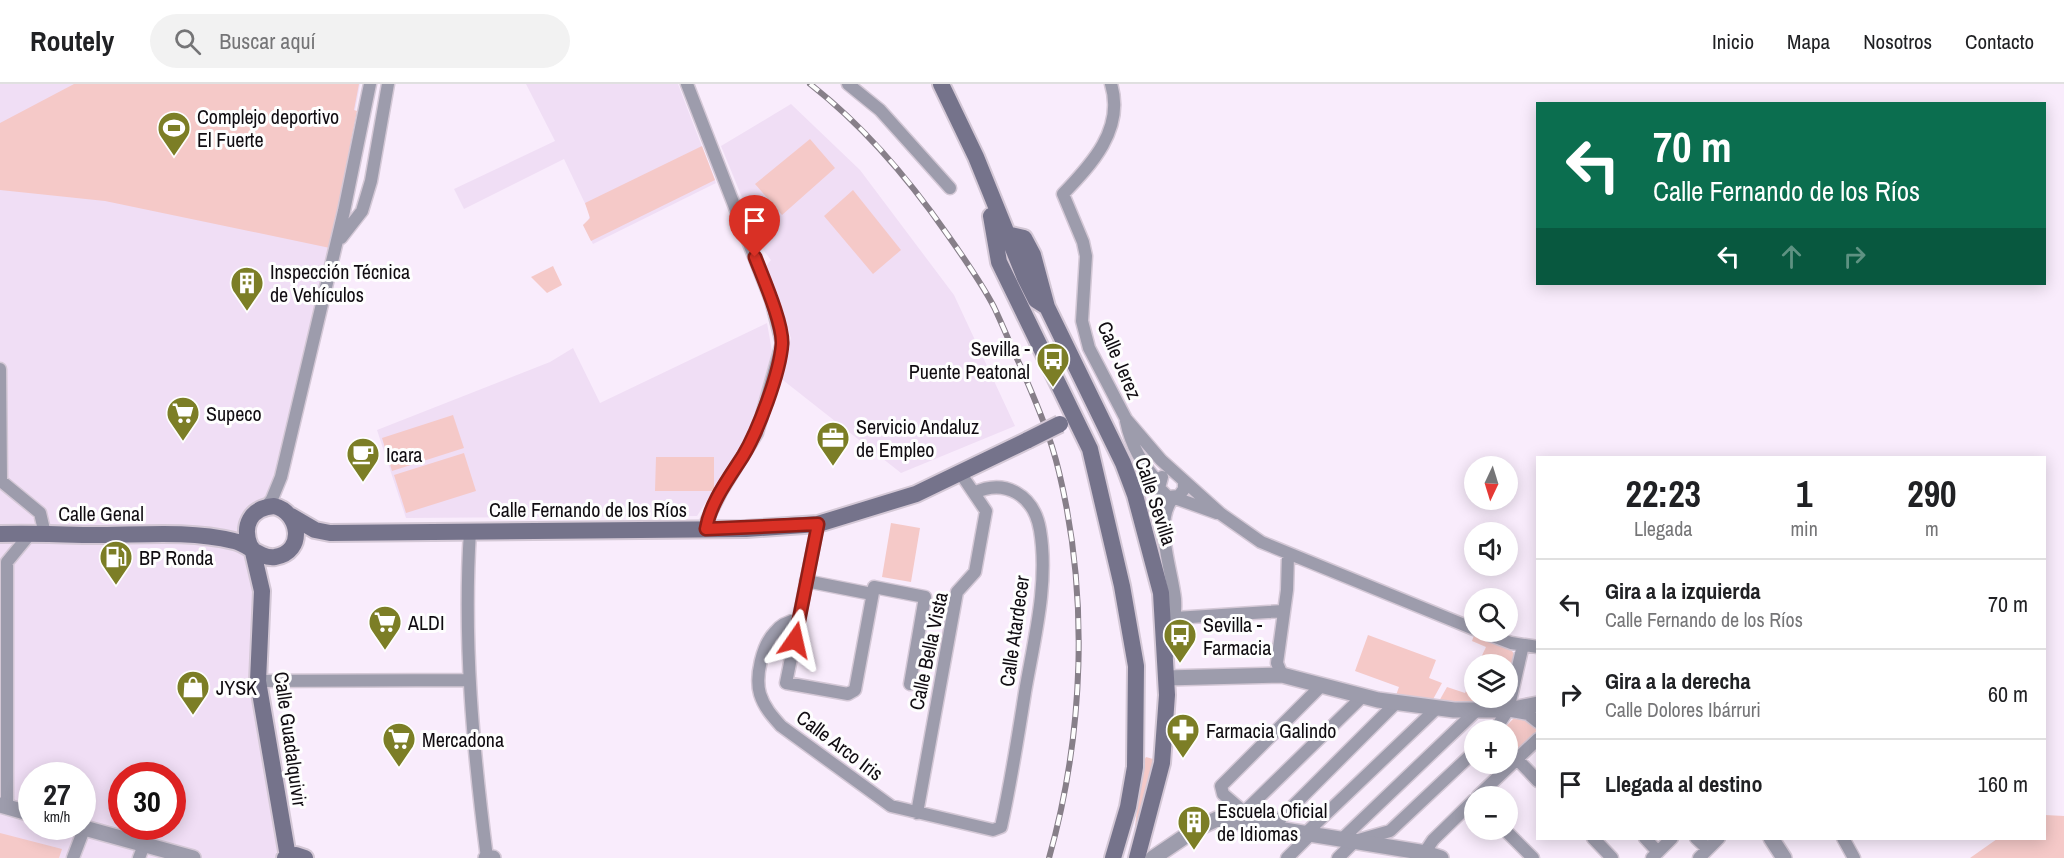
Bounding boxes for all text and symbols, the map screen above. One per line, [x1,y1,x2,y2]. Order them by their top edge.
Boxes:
search box [150,14,570,68]
text: Routely [30,22,114,60]
icon: search [171,25,204,58]
text: Buscar aquí [219,26,315,56]
text: Inicio [1712,27,1754,56]
text: Mapa [1787,27,1830,56]
text: Nosotros [1863,27,1932,56]
text: Contacto [1965,27,2034,56]
place label: Complejo deportivo El Fuerte [197,103,339,153]
sports icon: Complejo deportivo El Fuerte [156,110,192,157]
text: 70 m [1653,119,1732,175]
icon: left [1554,126,1632,204]
text: Calle Fernando de los Ríos [1653,173,1920,209]
pin [729,195,780,257]
icon: arrive [738,204,771,237]
icon: left [1712,240,1745,273]
icon: ahead [1775,240,1808,273]
icon: right [1838,240,1871,273]
place label: Inspección Técnica de Vehículos [270,258,410,308]
building icon: Inspección Técnica de Vehículos [229,265,265,312]
street label: Calle Jerez [1092,317,1148,403]
place label: Sevilla - Puente Peatonal [909,335,1031,385]
bus stop icon: Sevilla - Puente Peatonal [1035,341,1071,388]
supermarket icon: Supeco [165,395,201,442]
place label: Supeco [206,400,262,427]
place label: Servicio Andaluz de Empleo [856,413,979,463]
office icon: Servicio Andaluz de Empleo [815,420,851,467]
cafe icon: Icara [345,436,381,483]
place label: Icara [386,441,422,468]
street label: Calle Sevilla [1129,453,1183,549]
north arrow [1464,456,1518,510]
map controls [1464,456,1518,840]
text: 22:23 [1625,470,1701,518]
text: 1 [1796,470,1812,518]
text: 290 [1907,470,1957,518]
street label: Calle Fernando de los Ríos [489,496,687,523]
street label: Calle Genal [58,500,144,527]
text: Llegada [1634,515,1692,542]
text: min [1790,515,1818,542]
text: m [1925,515,1939,542]
button: sound [1464,522,1518,576]
fuel station icon: BP Ronda [98,539,134,586]
place label: BP Ronda [139,544,213,571]
street label: Calle Atardecer [993,573,1035,688]
text: Gira a la izquierda [1605,576,1760,606]
button: search [1464,588,1518,642]
icon: left [1554,588,1587,621]
street label: Calle Bella Vista [902,589,954,713]
text: 70 m [1988,589,2028,619]
supermarket icon: ALDI [367,604,403,651]
text: Calle Fernando de los Ríos [1605,606,1803,633]
position arrow [763,608,827,672]
place label: ALDI [407,609,444,636]
place label: Sevilla - Farmacia [1203,611,1271,661]
bus stop icon: Sevilla - Farmacia [1162,617,1198,664]
button: layers [1464,654,1518,708]
text: Gira a la derecha [1605,666,1750,696]
shop icon: JYSK [175,669,211,716]
street label: Calle Guadalquivir [268,670,314,809]
place label: JYSK [216,674,257,701]
icon: right [1554,678,1587,711]
text: 60 m [1988,679,2028,709]
text: Calle Dolores Ibárruri [1605,696,1761,723]
street label: Calle Arco Iris [791,703,889,787]
pharmacy icon: Farmacia Galindo [1165,712,1201,759]
place label: Farmacia Galindo [1206,717,1336,744]
button: + [1464,720,1518,774]
supermarket icon: Mercadona [381,721,417,768]
place label: Mercadona [422,726,504,753]
speed limit sign: 30 [108,762,186,840]
icon: arrive [1554,768,1587,801]
text: Llegada al destino [1605,769,1762,799]
text: 160 m [1978,769,2028,799]
text: 27 [43,774,71,814]
button: − [1464,786,1518,840]
place label: Escuela Oficial de Idiomas [1217,797,1327,847]
building icon: Escuela Oficial de Idiomas [1176,804,1212,851]
text: km/h [44,806,70,827]

